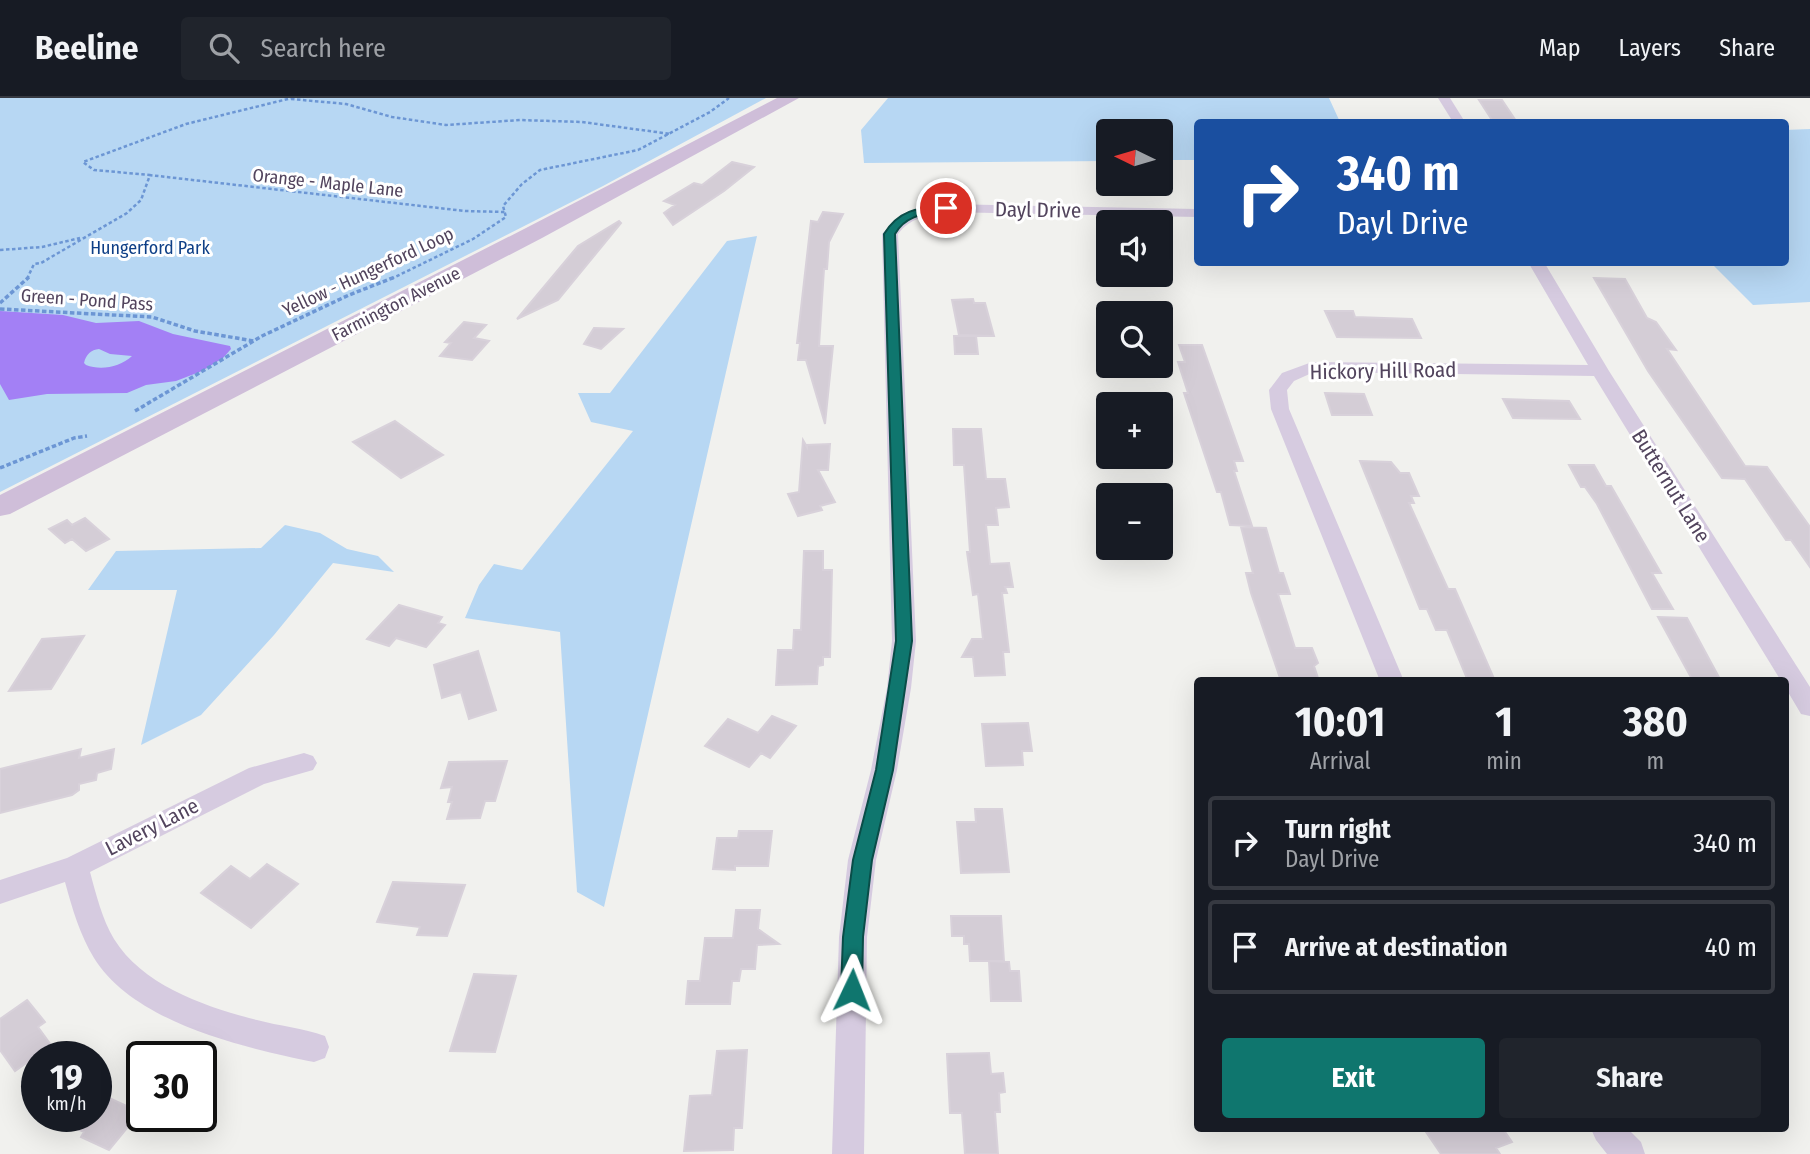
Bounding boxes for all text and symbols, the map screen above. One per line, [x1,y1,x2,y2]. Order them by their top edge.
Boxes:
search box [181,17,671,80]
text: Beeline [35,28,139,68]
icon: search [205,29,243,67]
text: Search here [261,33,386,64]
text: Map [1539,34,1581,62]
text: Layers [1619,34,1681,62]
text: Share [1719,34,1775,62]
north arrow [1096,119,1172,196]
map controls [1096,119,1173,560]
text: 340 m [1337,144,1460,203]
icon: right [1222,147,1313,238]
street label: Orange - Maple Lane [251,164,405,202]
pin [916,178,976,238]
icon: arrive [927,189,965,227]
street label: Dayl Drive [995,196,1081,224]
text: Dayl Drive [1337,204,1468,242]
button: sound [1096,210,1173,287]
street label: Yellow - Hungerford Loop [279,223,457,321]
park label: Hungerford Park [90,237,210,259]
street label: Farmington Avenue [328,262,464,346]
street label: Green - Pond Pass [20,284,154,316]
button: search [1096,301,1173,378]
street label: Hickory Hill Road [1309,357,1457,385]
button: + [1096,392,1173,469]
street label: Butternut Lane [1626,425,1716,547]
button: − [1096,483,1173,560]
text: 10:01 [1295,697,1385,747]
text: 1 [1495,697,1513,747]
text: 380 [1623,697,1688,747]
text: Arrival [1310,747,1371,775]
text: min [1486,747,1522,775]
text: m [1647,747,1664,775]
street label: Lavery Lane [101,792,203,862]
text: Turn right [1285,814,1391,845]
icon: right [1226,824,1264,862]
text: 340 m [1693,828,1757,859]
text: Dayl Drive [1285,845,1379,873]
icon: arrive [1226,928,1264,966]
text: Arrive at destination [1285,932,1508,963]
text: 40 m [1705,932,1757,963]
position arrow [815,953,889,1027]
button: Exit [1222,1038,1485,1118]
button: Share [1499,1038,1761,1118]
speed limit sign: 30 [126,1041,217,1132]
text: 19 [50,1056,83,1098]
text: km/h [46,1093,87,1115]

